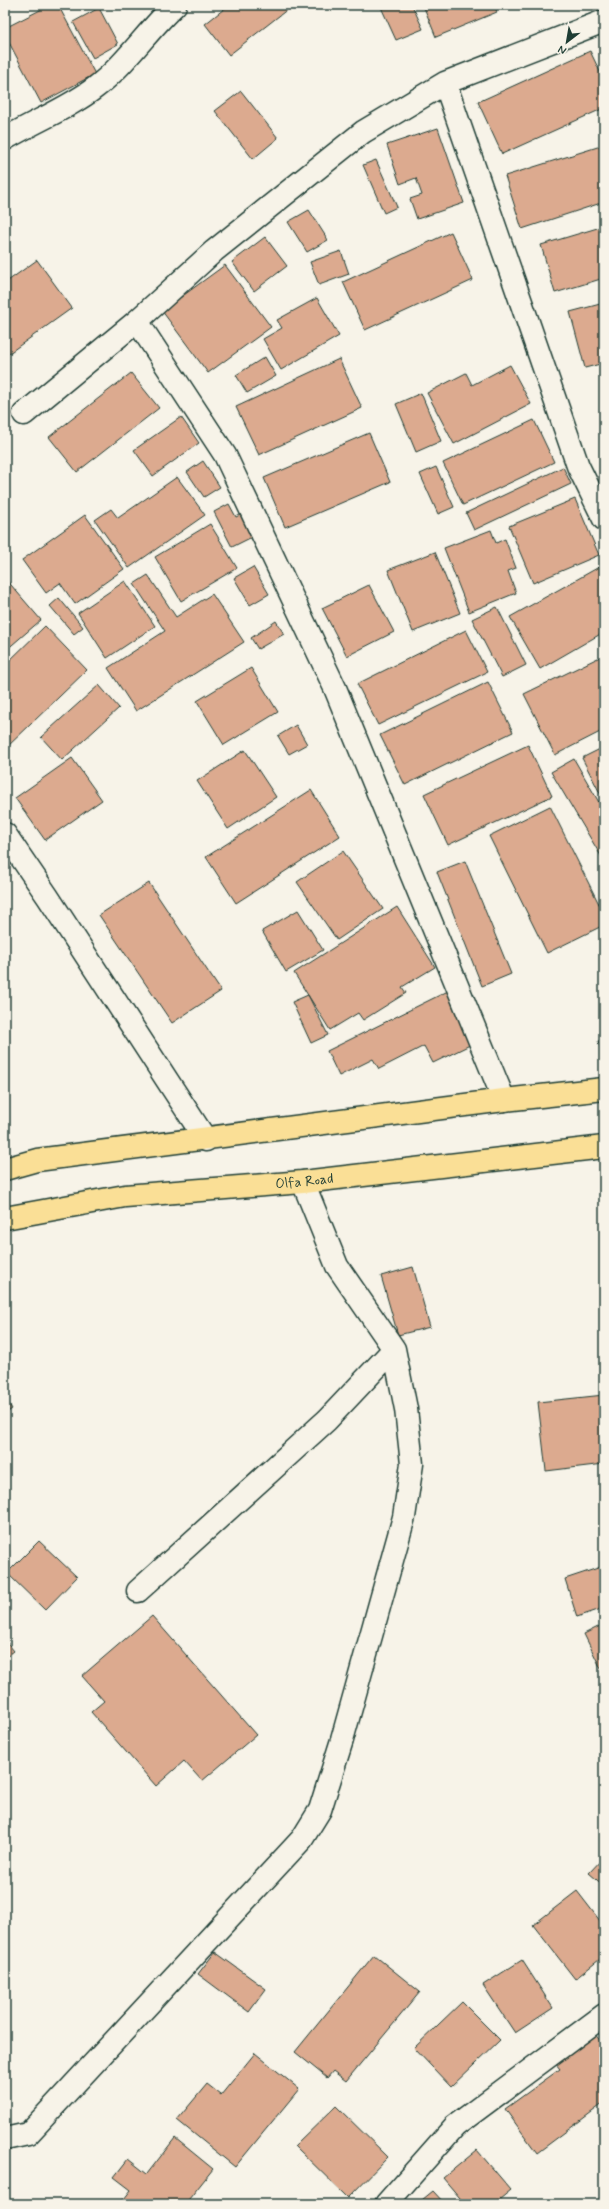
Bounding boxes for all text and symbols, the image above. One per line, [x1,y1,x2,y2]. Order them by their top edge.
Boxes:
north arrow [547,22,587,62]
text: N [556,42,569,58]
street label: Olfa Road [275,1170,334,1193]

